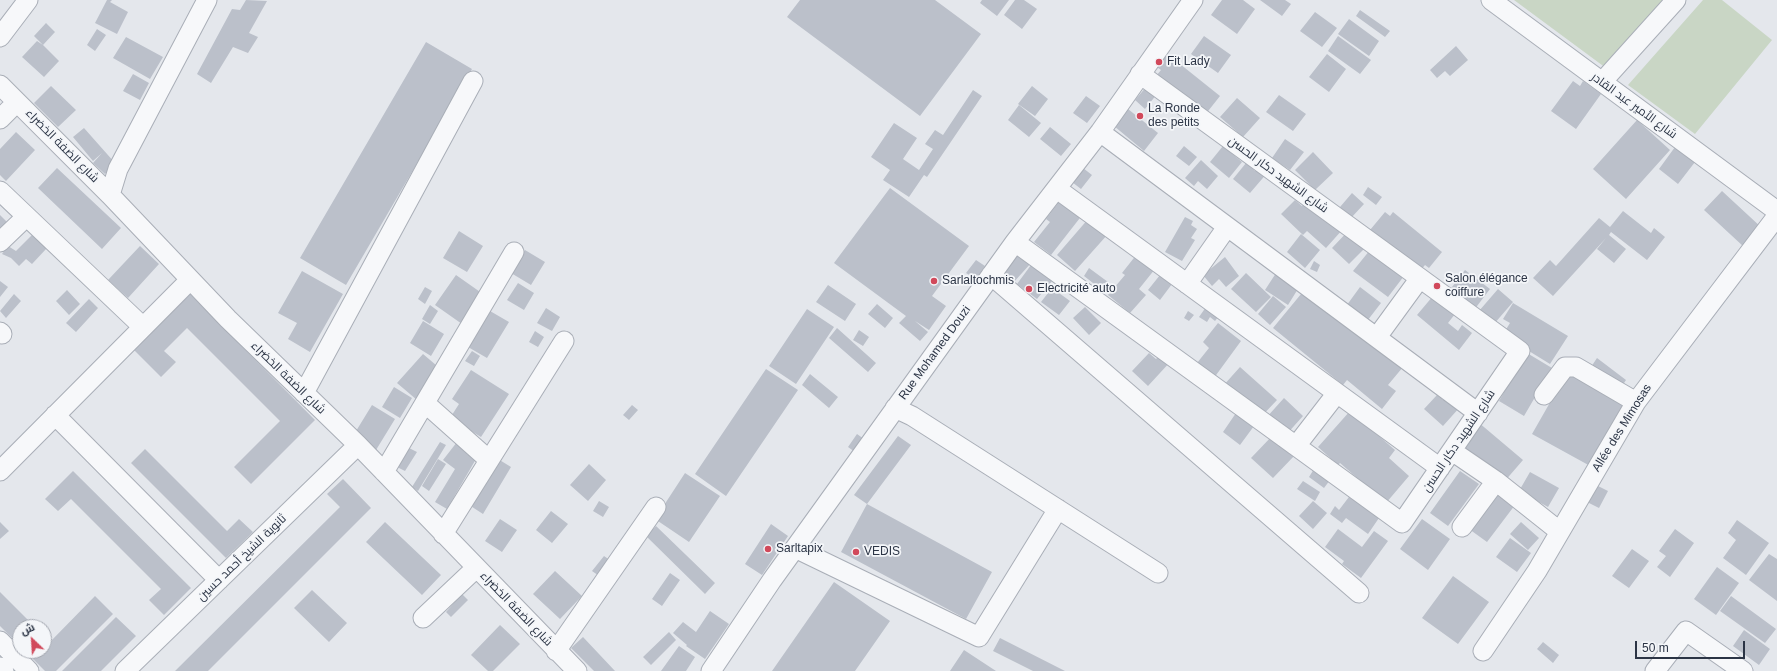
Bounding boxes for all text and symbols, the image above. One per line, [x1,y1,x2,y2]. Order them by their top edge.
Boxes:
place label: Fit Lady [1167,55,1210,69]
marker: Fit Lady [1154,57,1164,67]
street label: شارع الأمير عبد القادر [1588,70,1680,142]
place label: La Ronde des petits [1148,102,1200,130]
street label: شارع الضفة الخضراء [22,106,102,186]
marker: La Ronde des petits [1135,111,1145,121]
street label: شارع الشهيد دكار الحسن [1225,134,1331,216]
place label: Salon élégance coiffure [1445,272,1528,300]
place label: Sarlaltochmis [942,274,1014,288]
marker: Sarlaltochmis [929,276,939,286]
marker: Salon élégance coiffure [1432,281,1442,291]
place label: Electricité auto [1037,282,1116,296]
marker: Electricité auto [1024,284,1034,294]
street label: Rue Mohamed Douzi [896,303,974,403]
street label: شارع الضفة الخضراء [248,339,328,417]
street label: Allée des Mimosas [1589,381,1655,475]
street label: شارع الشهيد دكار الحسن [1419,387,1499,495]
street label: ثانوية الشيخ أحمد حسين [194,512,290,604]
place label: Sarltapix [776,542,823,556]
marker: Sarltapix [763,544,773,554]
place label: VEDIS [864,545,900,559]
marker: VEDIS [851,547,861,557]
street label: شارع الضفة الخضراء [477,569,555,649]
north arrow [12,619,52,659]
text: ش [18,621,36,637]
scale bar [1637,633,1747,659]
text: 50 m [1642,641,1669,655]

